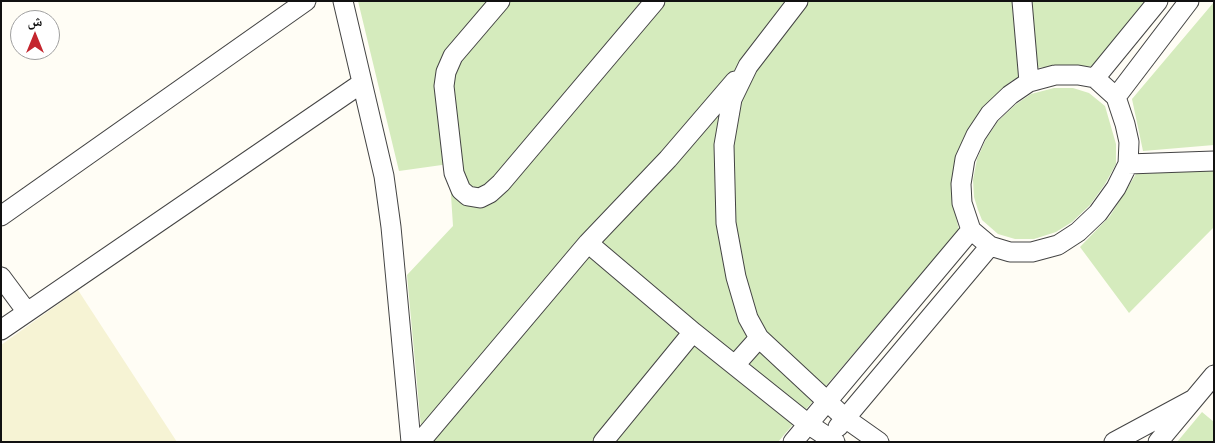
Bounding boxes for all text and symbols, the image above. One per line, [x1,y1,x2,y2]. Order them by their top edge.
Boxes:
north arrow [10,10,60,60]
text: ش [28,12,42,30]

